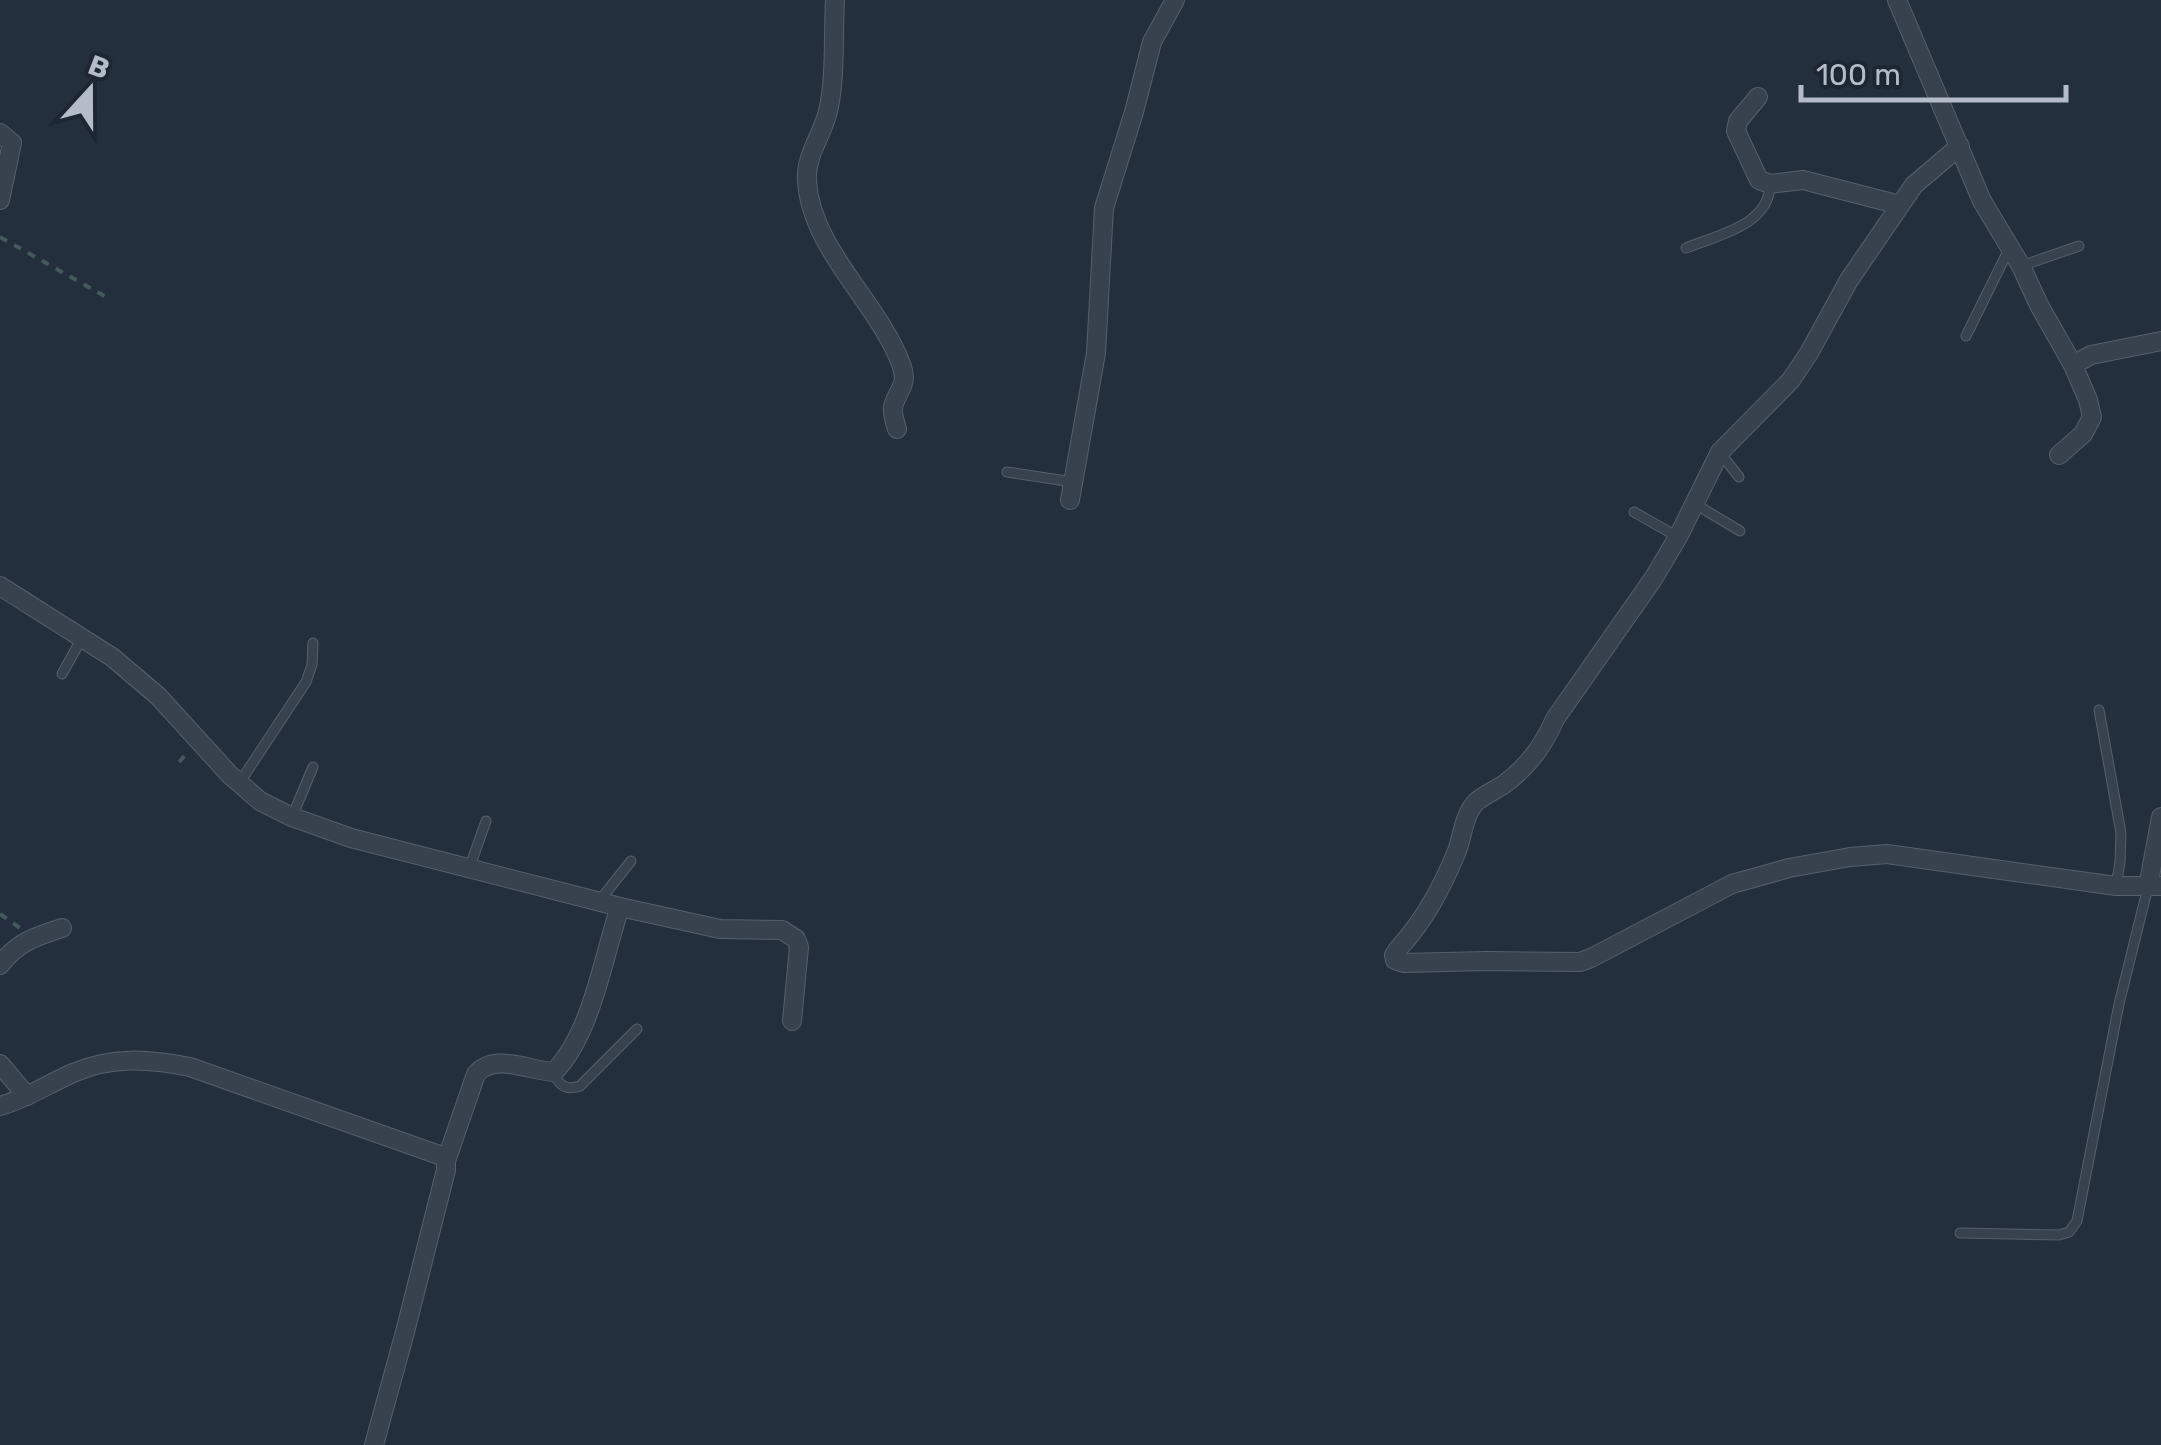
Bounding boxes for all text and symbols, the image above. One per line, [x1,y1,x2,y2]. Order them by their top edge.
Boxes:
north arrow [40,40,140,140]
scale bar [1801,40,2066,102]
text: B [84,48,114,86]
text: 100 m [1816,57,1901,93]

